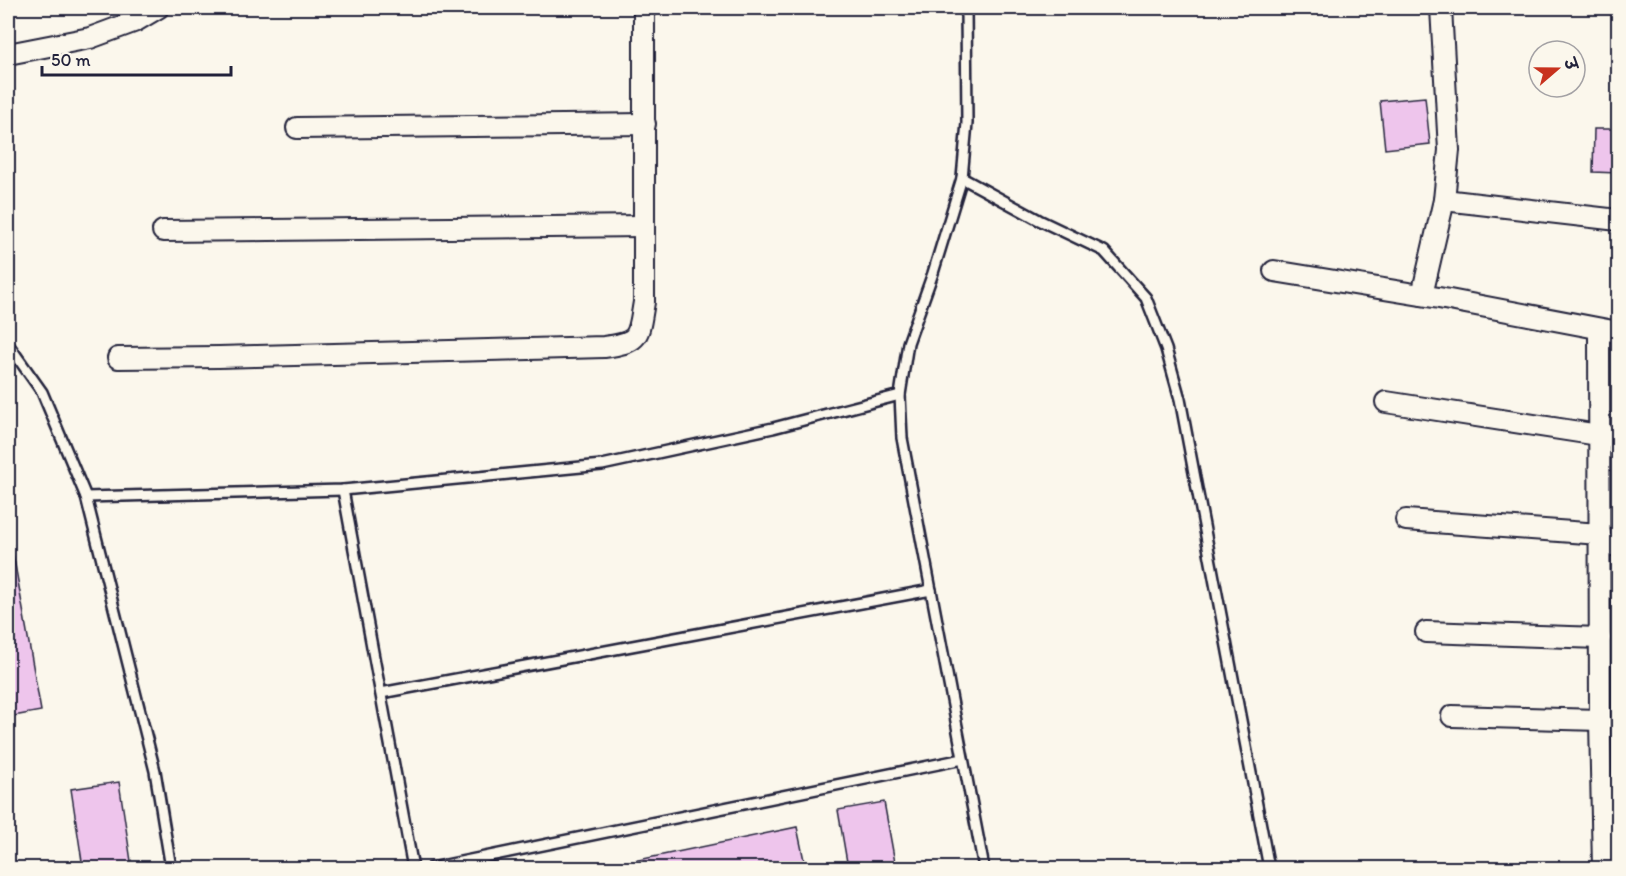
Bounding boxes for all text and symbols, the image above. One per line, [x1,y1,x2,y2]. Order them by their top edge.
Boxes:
scale bar [42,39,231,77]
north arrow [1527,39,1587,99]
text: 50 m [51,49,91,71]
text: उ [1559,54,1582,74]

